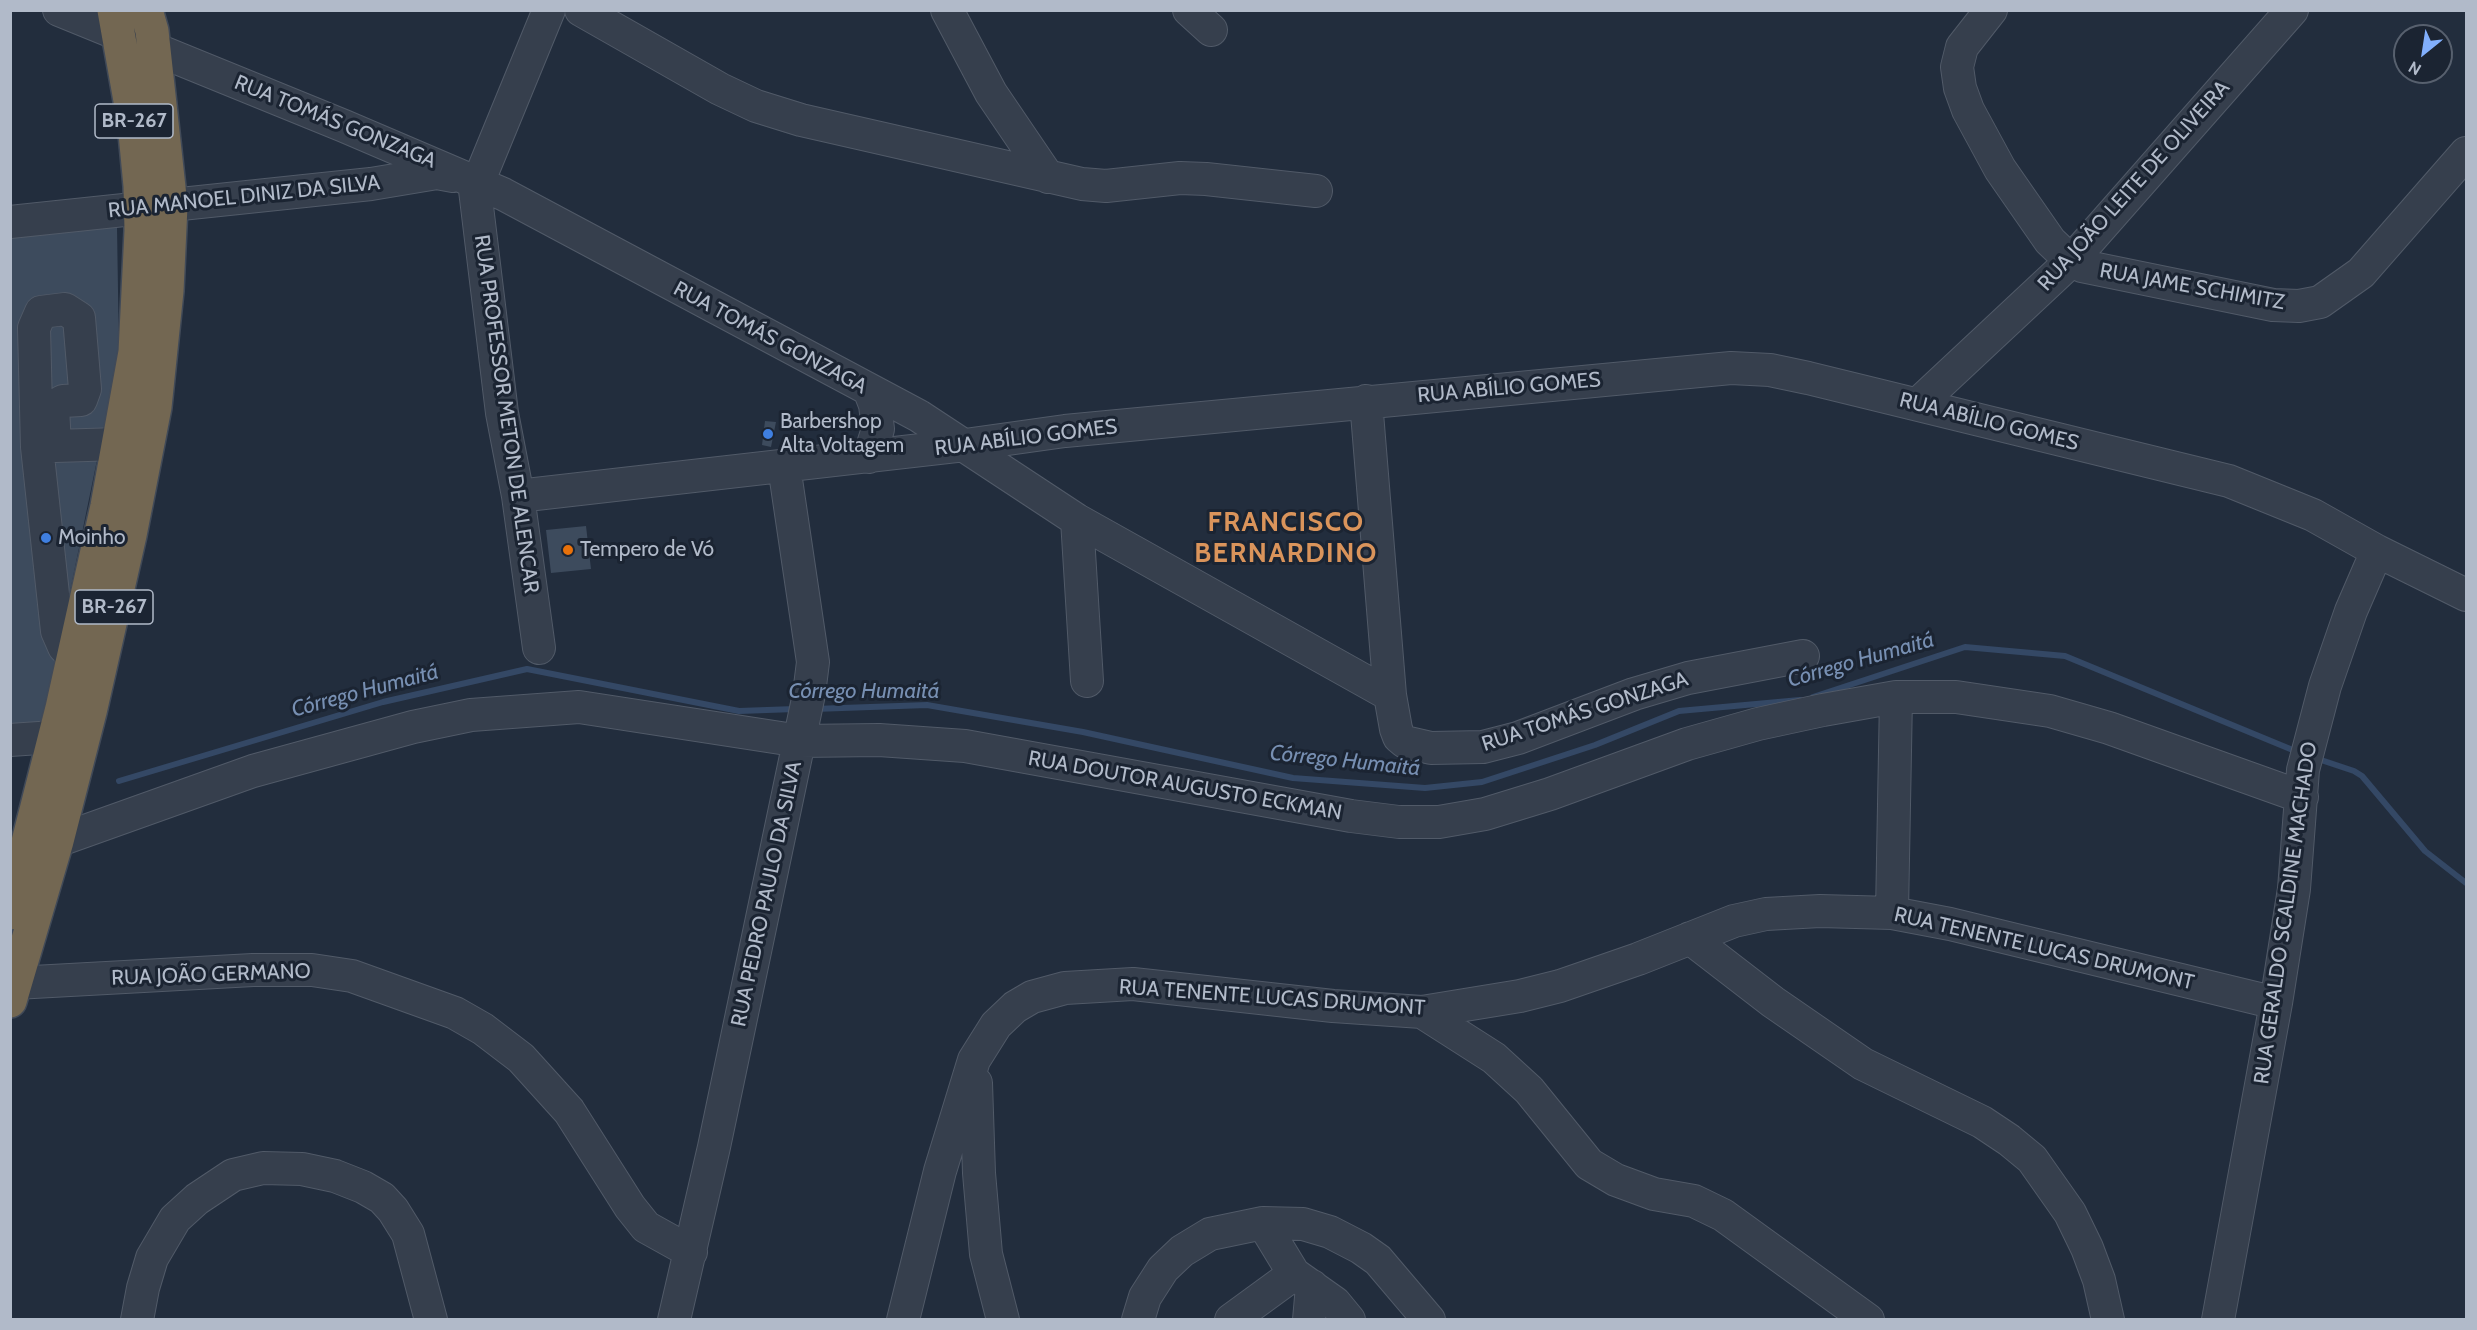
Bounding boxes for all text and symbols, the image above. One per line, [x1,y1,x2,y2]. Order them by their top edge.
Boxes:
north arrow [2393,24,2453,84]
text: N [2405,57,2424,79]
street label: RUA TOMÁS GONZAGA [230,70,440,174]
street label: RUA JOÃO LEITE DE OLIVEIRA [2033,76,2235,296]
road number: BR-267 [95,104,173,138]
street label: RUA MANOEL DINIZ DA SILVA [107,170,381,224]
street label: RUA PROFESSOR METON DE ALENCAR [468,233,544,595]
street label: RUA JAME SCHIMITZ [2098,258,2286,316]
street label: RUA TOMÁS GONZAGA [669,276,871,400]
street label: RUA ABÍLIO GOMES [1416,367,1602,409]
street label: RUA ABÍLIO GOMES [1897,388,2081,456]
place label: Barbershop Alta Voltagem [780,409,904,459]
street label: RUA ABÍLIO GOMES [933,414,1119,462]
marker: Barbershop Alta Voltagem [761,427,775,441]
district label: FRANCISCO BERNARDINO [1194,507,1378,570]
place label: Moinho [58,525,125,551]
marker: Moinho [39,531,53,545]
place label: Tempero de Vó [580,537,714,563]
marker: Tempero de Vó [561,543,575,557]
road number: BR-267 [75,590,153,624]
water label: Córrego Humaitá [1785,626,1937,694]
water label: Córrego Humaitá [289,659,441,723]
street label: RUA TOMÁS GONZAGA [1479,667,1691,757]
water label: Córrego Humaitá [788,679,940,705]
water label: Córrego Humaitá [1268,740,1422,782]
street label: RUA GERALDO SCALDINE MACHADO [2249,740,2323,1086]
street label: RUA DOUTOR AUGUSTO ECKMAN [1026,746,1344,826]
street label: RUA PEDRO PAULO DA SILVA [727,759,807,1029]
street label: RUA TENENTE LUCAS DRUMONT [1892,902,2196,996]
street label: RUA JOÃO GERMANO [111,959,311,991]
street label: RUA TENENTE LUCAS DRUMONT [1118,975,1426,1021]

